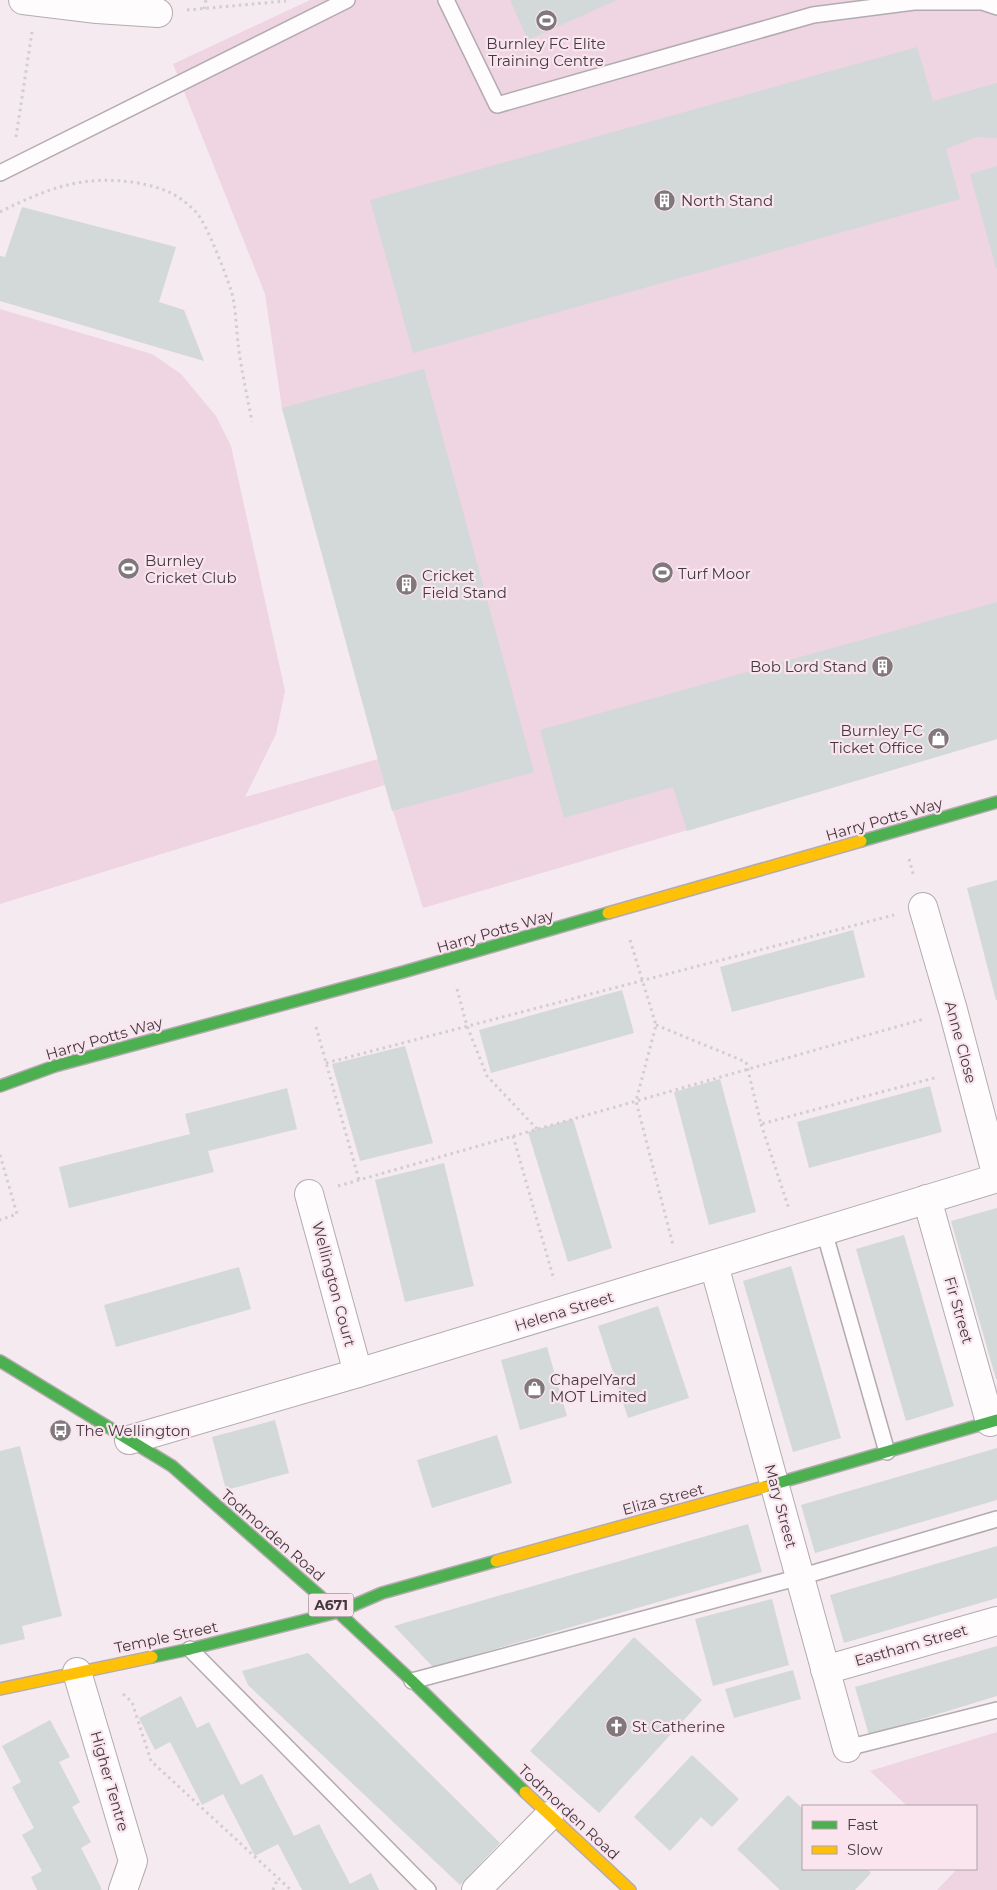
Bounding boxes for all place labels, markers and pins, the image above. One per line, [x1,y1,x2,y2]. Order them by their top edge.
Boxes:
sports icon: Burnley FC Elite Training Centre [534,8,558,32]
place label: Burnley FC Elite Training Centre [486,34,606,70]
building icon: North Stand [653,188,677,212]
place label: North Stand [681,191,773,210]
place label: Burnley Cricket Club [145,551,237,587]
sports icon: Burnley Cricket Club [117,557,141,581]
sports icon: Turf Moor [650,561,674,585]
place label: Turf Moor [678,564,751,583]
place label: Cricket Field Stand [422,566,507,602]
building icon: Cricket Field Stand [394,572,418,596]
building icon: Bob Lord Stand [871,654,895,678]
place label: Bob Lord Stand [750,657,867,676]
place label: Burnley FC Ticket Office [830,721,923,757]
shop icon: Burnley FC Ticket Office [927,727,951,751]
place label: ChapelYard MOT Limited [550,1370,647,1406]
shop icon: ChapelYard MOT Limited [522,1376,546,1400]
bus stop icon: The Wellington [48,1418,72,1442]
place label: The Wellington [76,1421,191,1440]
church icon: St Catherine [604,1714,628,1738]
place label: St Catherine [632,1717,725,1736]

